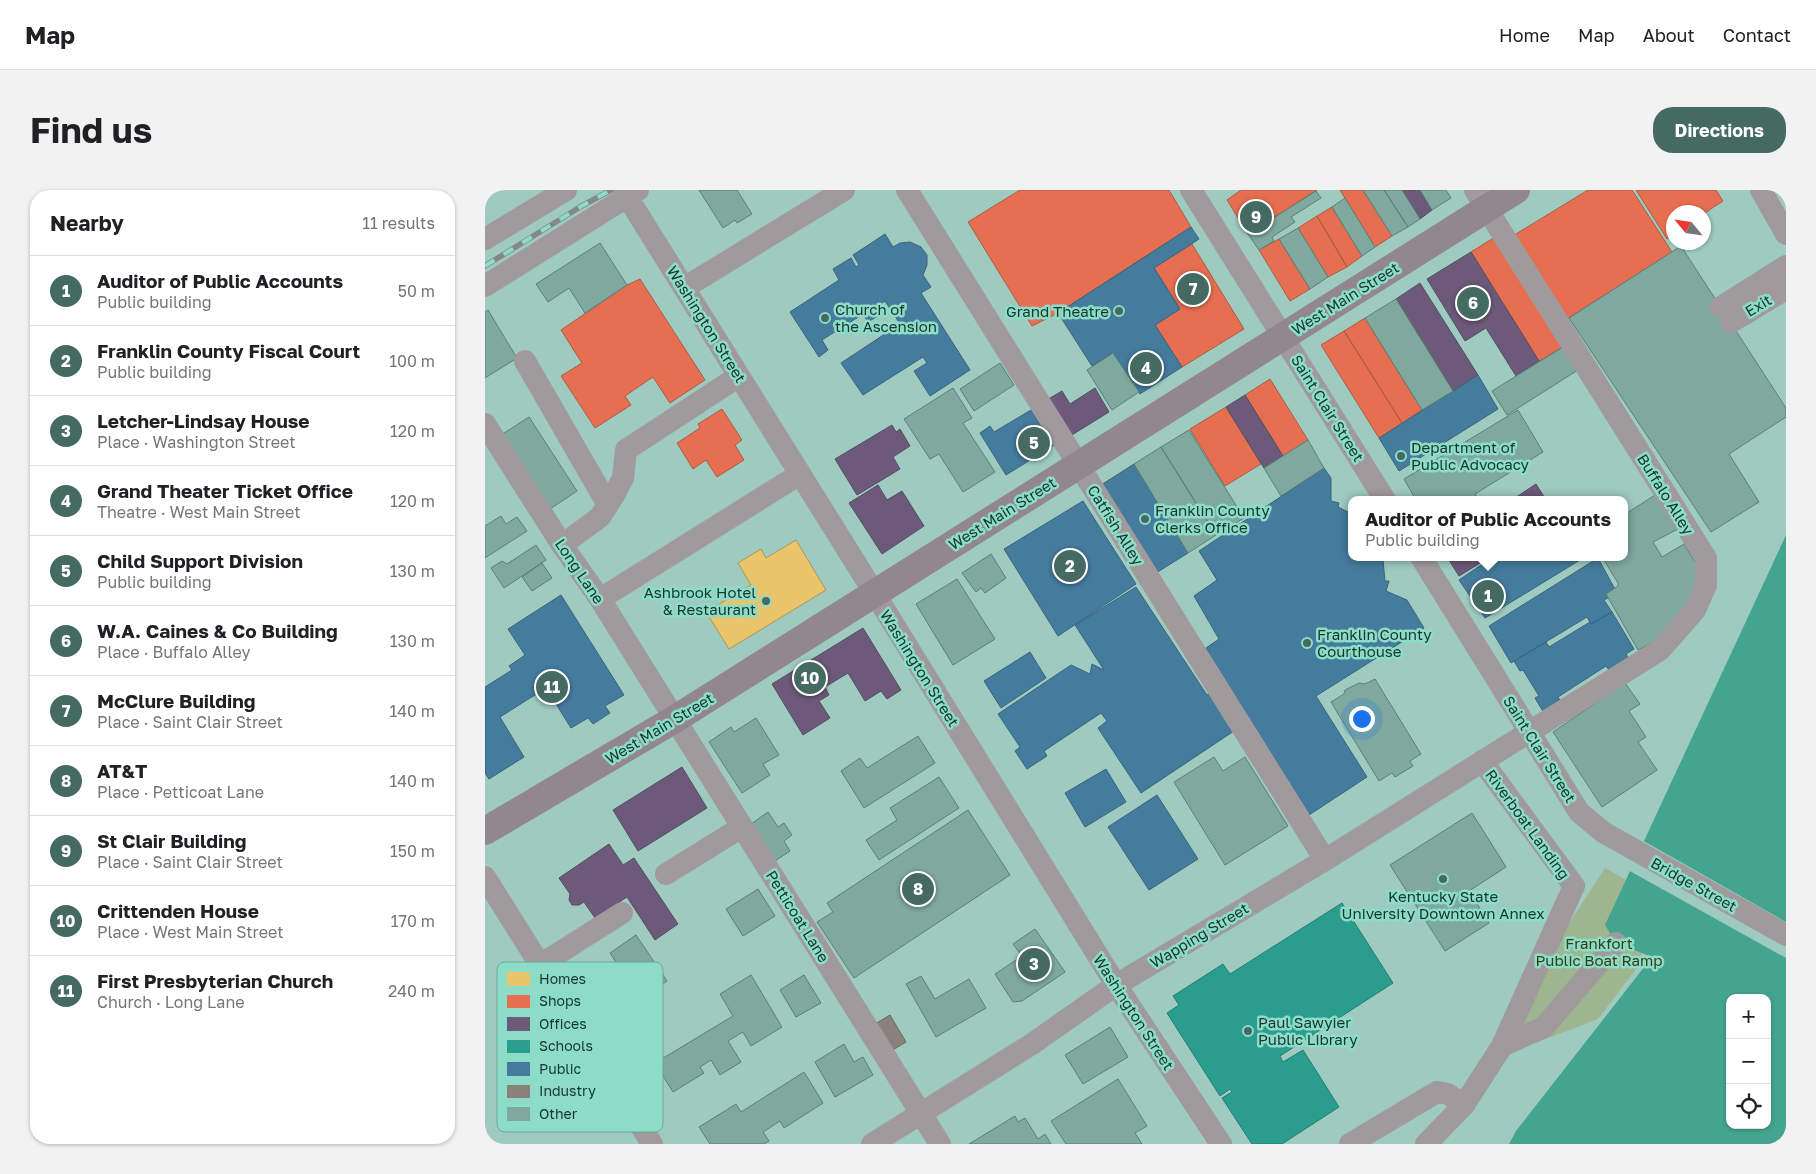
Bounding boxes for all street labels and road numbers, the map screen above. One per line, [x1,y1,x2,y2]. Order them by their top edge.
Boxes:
street label: West Main Street [1288,258,1402,338]
street label: Washington Street [664,262,750,386]
street label: Exit [1742,290,1774,320]
street label: Saint Clair Street [1288,351,1368,465]
street label: Buffalo Alley [1634,450,1698,538]
street label: West Main Street [945,473,1059,553]
street label: Catfish Alley [1084,482,1148,569]
street label: Long Lane [552,535,609,607]
street label: Washington Street [877,606,963,730]
street label: West Main Street [602,689,716,767]
street label: Saint Clair Street [1500,692,1580,806]
street label: Riverboat Landing [1482,766,1574,882]
street label: Bridge Street [1648,853,1740,915]
street label: Petticoat Lane [763,867,834,965]
street label: Wapping Street [1147,899,1251,971]
street label: Washington Street [1090,951,1178,1073]

